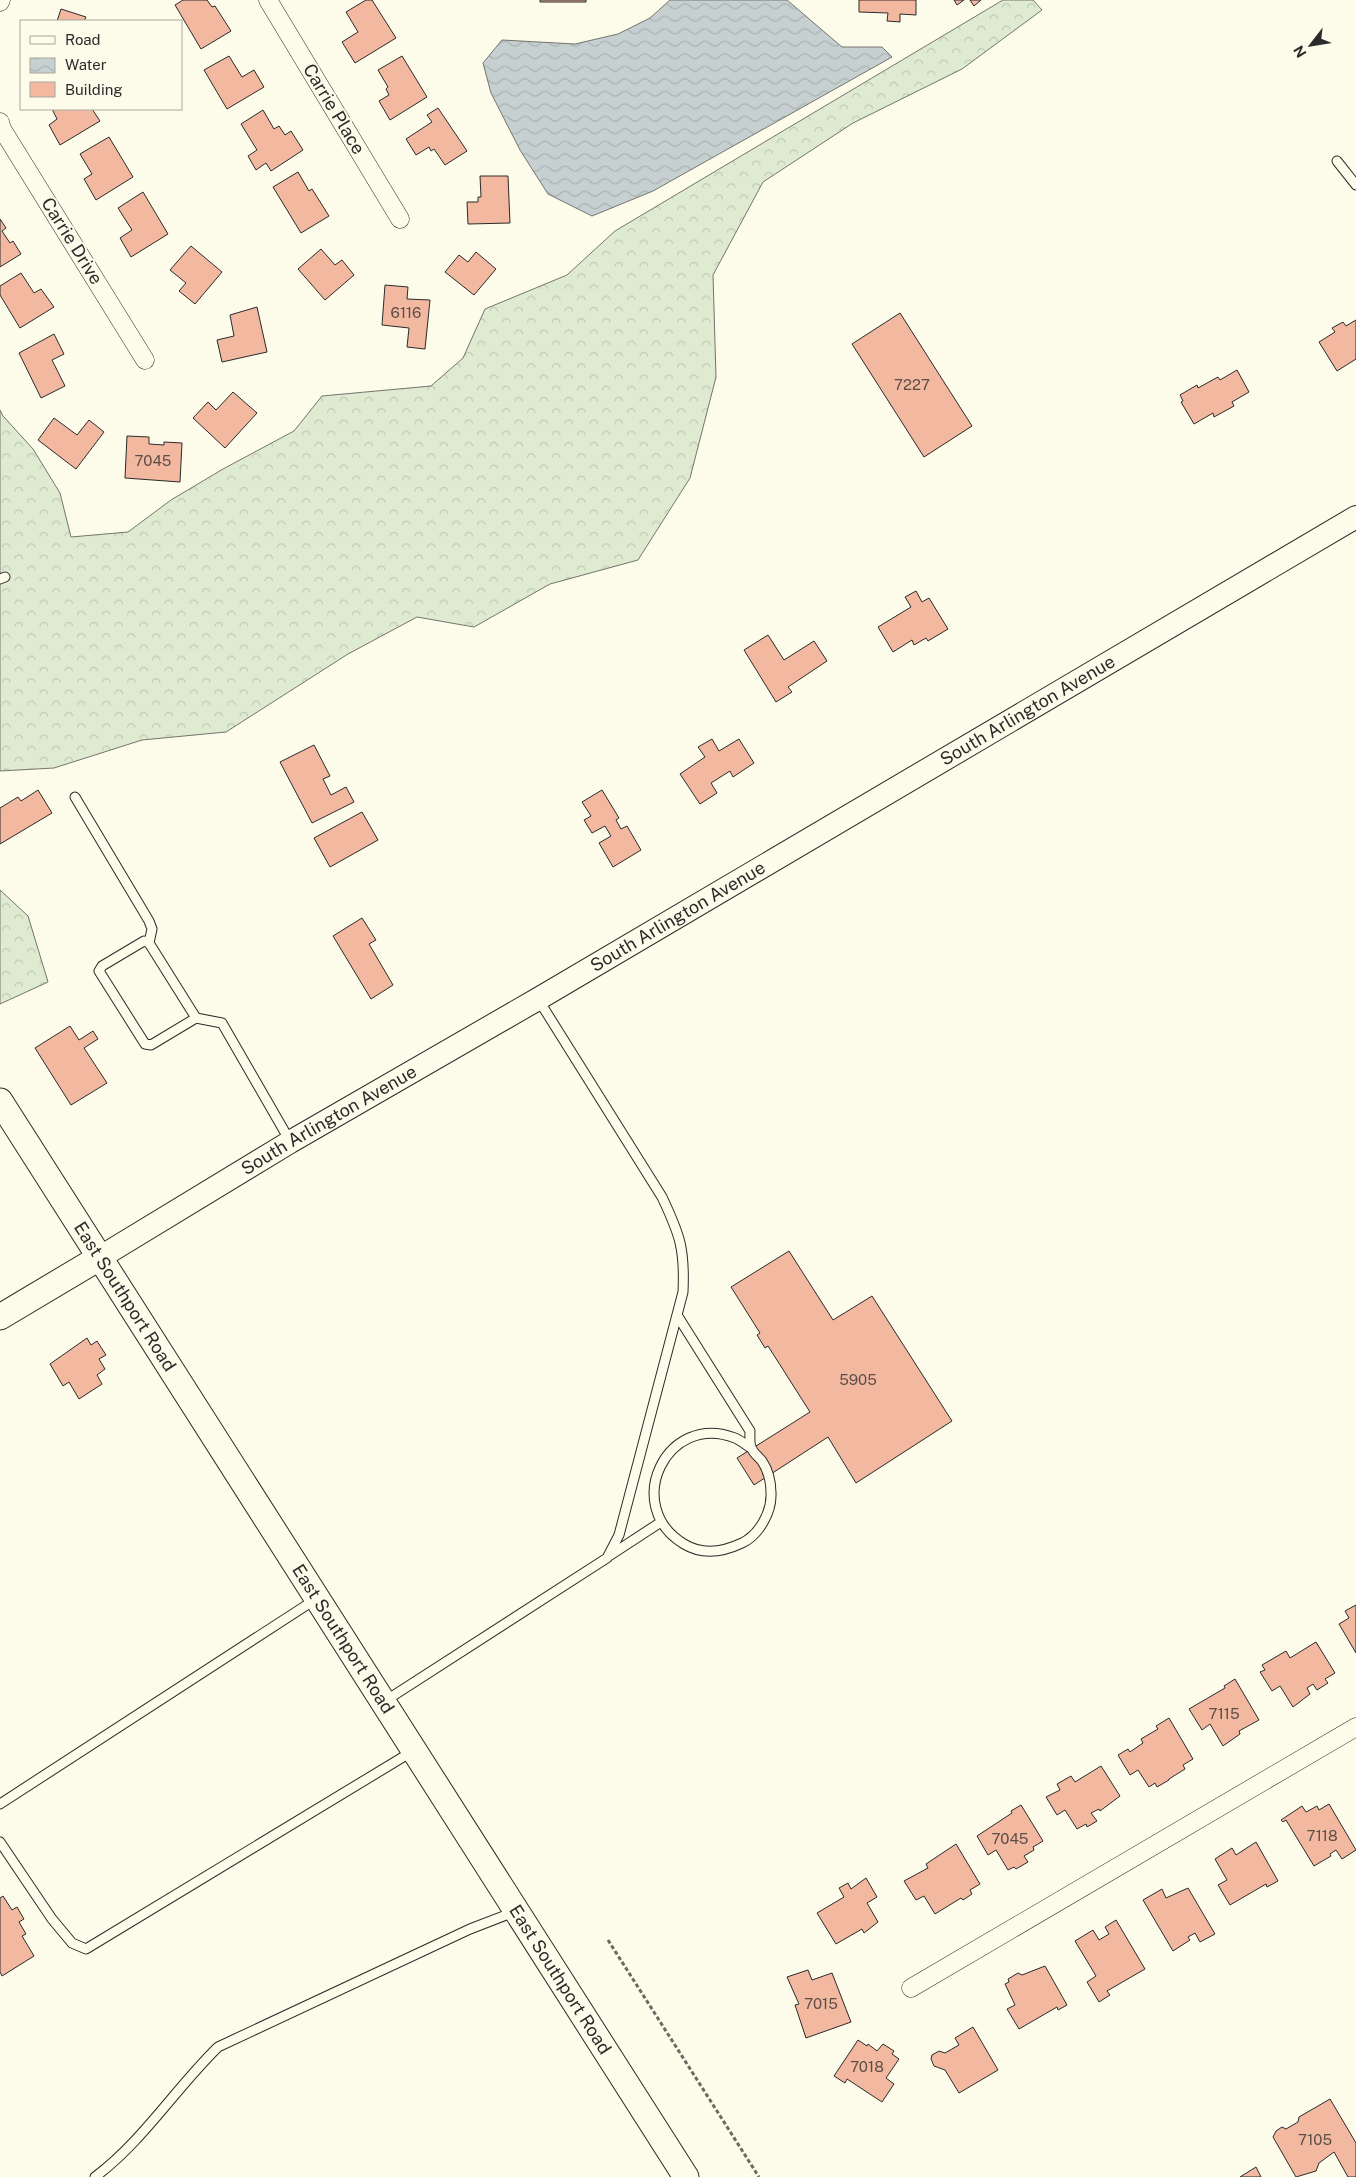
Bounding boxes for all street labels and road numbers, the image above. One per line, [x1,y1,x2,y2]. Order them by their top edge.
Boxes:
street label: Carrie Place [299,60,370,158]
street label: Carrie Drive [37,193,107,288]
street label: South Arlington Avenue [936,650,1119,770]
street label: South Arlington Avenue [586,857,769,976]
street label: South Arlington Avenue [237,1060,420,1179]
street label: East Southport Road [70,1218,181,1375]
street label: East Southport Road [288,1560,399,1717]
street label: East Southport Road [505,1901,616,2058]

